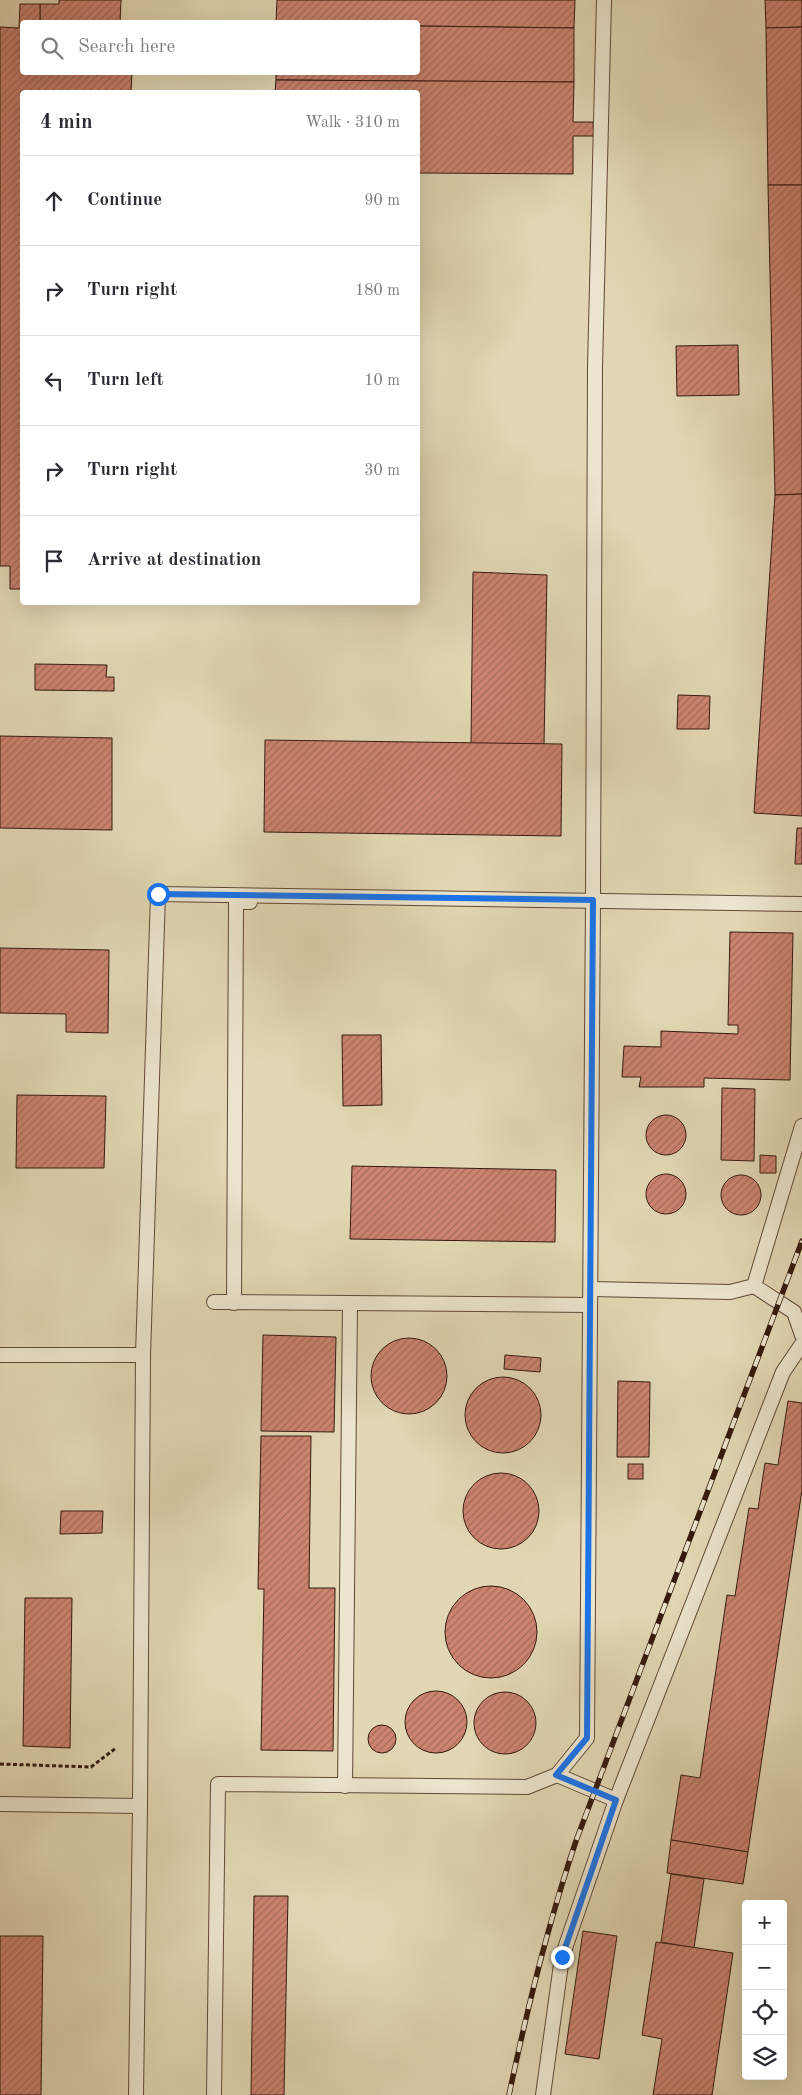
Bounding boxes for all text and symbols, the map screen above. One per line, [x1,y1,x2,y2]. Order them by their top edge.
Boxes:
search box [20,20,420,75]
icon: search [38,34,66,62]
text: Search here [78,38,175,57]
text: 4 min [40,112,93,133]
text: Walk · 310 m [305,115,400,131]
icon: ahead [40,187,68,215]
text: Continue [87,191,162,210]
text: 90 m [364,193,400,209]
icon: right [40,277,68,305]
text: Turn right [87,281,177,300]
text: 180 m [355,283,400,299]
icon: left [40,367,68,395]
text: Turn left [87,371,164,390]
text: 10 m [364,373,400,389]
icon: right [40,457,68,485]
text: Turn right [87,461,177,480]
text: 30 m [364,463,400,479]
icon: arrive [40,547,68,575]
text: Arrive at destination [87,551,261,570]
route start [147,883,170,906]
map controls [742,1900,787,2080]
button: + [742,1900,787,1945]
button: − [742,1945,787,1990]
route end [551,1946,574,1969]
button: locate [742,1990,787,2035]
button: layers [742,2035,787,2080]

